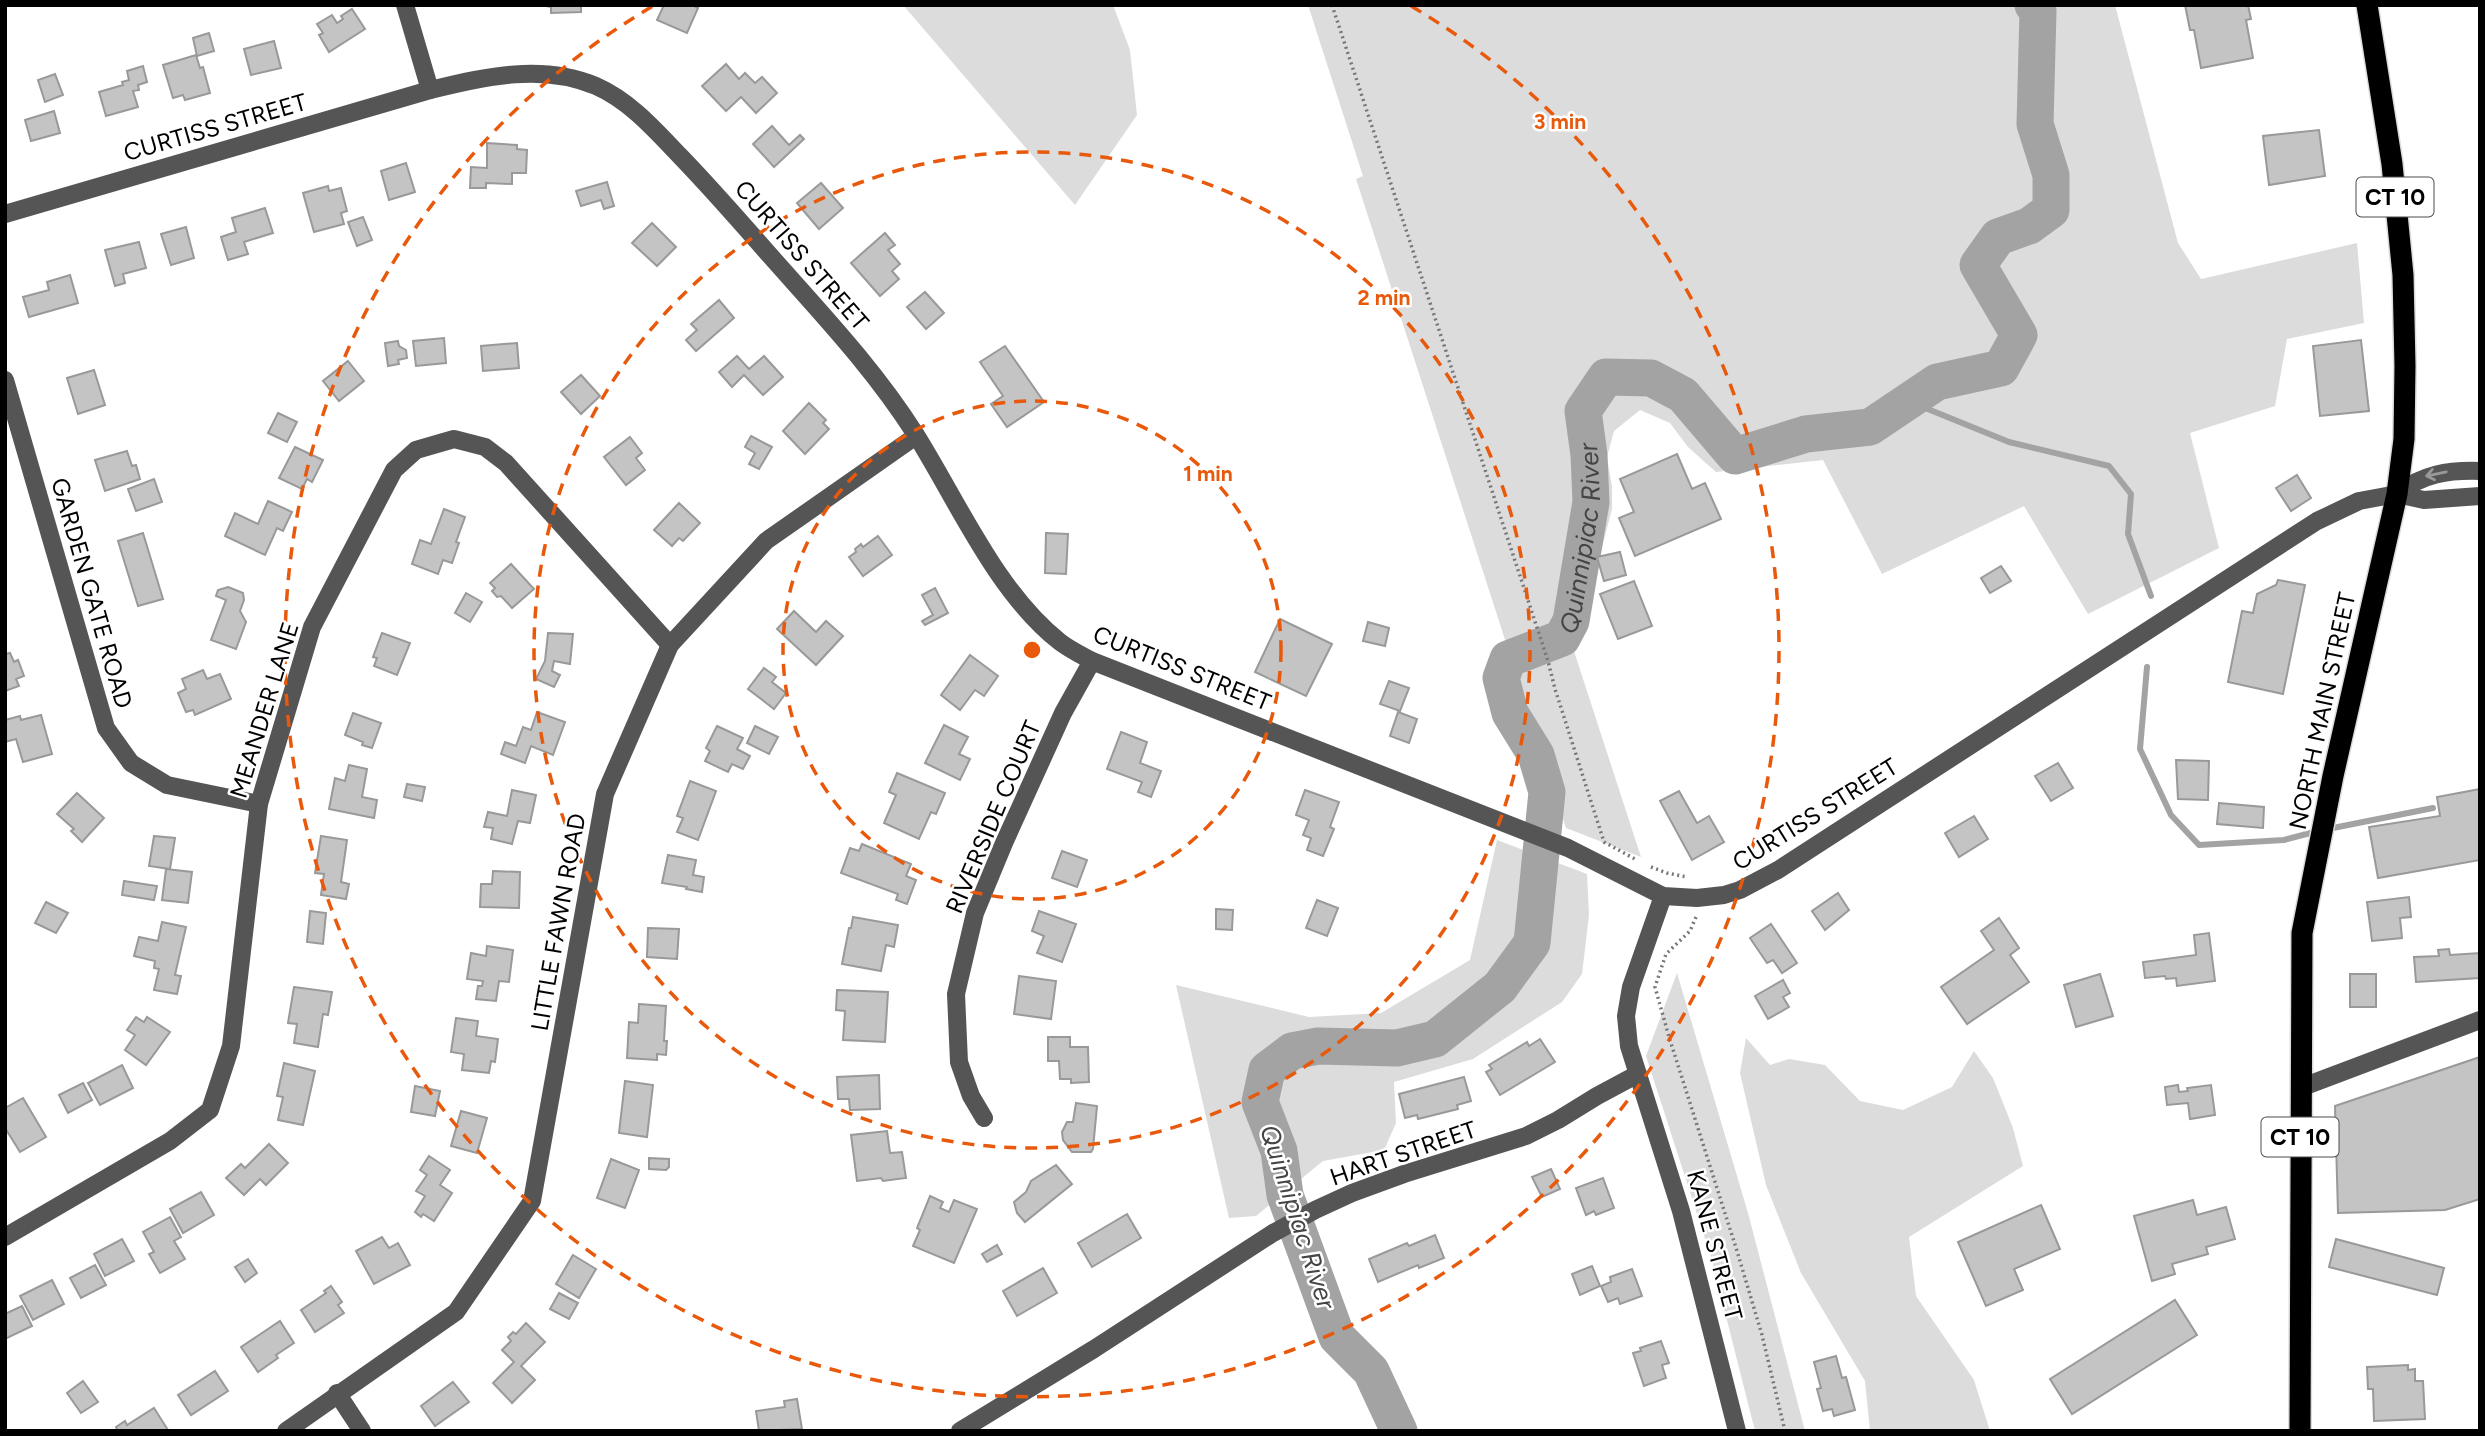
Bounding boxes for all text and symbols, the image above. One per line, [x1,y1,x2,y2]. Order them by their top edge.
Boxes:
street label: CURTISS STREET [120,87,310,167]
text: 3 min [1534,109,1586,134]
street label: CURTISS STREET [729,174,875,336]
road number: CT 10 [2356,178,2434,216]
text: 2 min [1358,285,1410,310]
water label: Quinnipiac River [1551,440,1607,639]
text: 1 min [1183,461,1233,486]
one-way arrow [2425,468,2448,482]
street label: GARDEN GATE ROAD [45,474,139,712]
street label: NORTH MAIN STREET [2283,590,2361,832]
street label: MEANDER LANE [223,618,305,802]
street label: CURTISS STREET [1089,619,1275,717]
centre of rings [1020,638,1044,662]
street label: RIVERSIDE COURT [939,716,1047,918]
street label: CURTISS STREET [1727,752,1903,876]
street label: LITTLE FAWN ROAD [525,811,591,1033]
street label: HART STREET [1326,1114,1480,1192]
road number: CT 10 [2262,1118,2338,1156]
water label: Quinnipiac River [1253,1121,1343,1314]
street label: KANE STREET [1681,1167,1749,1323]

